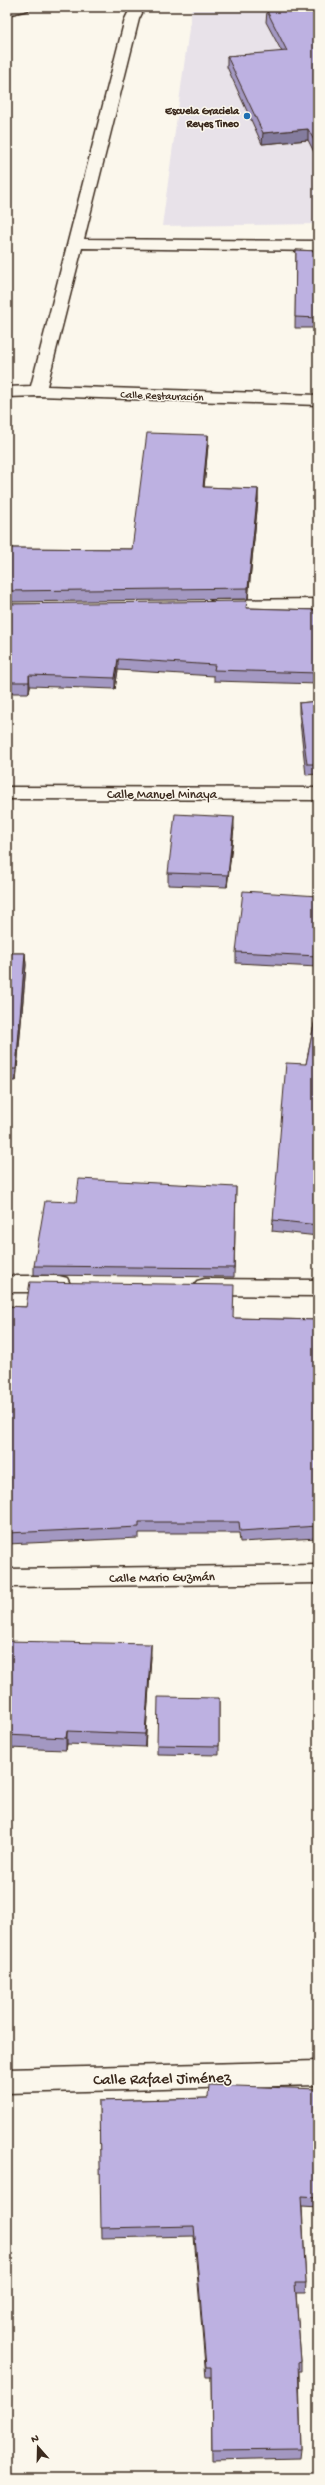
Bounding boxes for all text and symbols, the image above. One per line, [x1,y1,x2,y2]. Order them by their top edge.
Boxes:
place label: Escuela Graciela Reyes Tineo [164,106,240,131]
marker: Escuela Graciela Reyes Tineo [242,111,252,121]
street label: Calle Restauración [120,390,205,404]
street label: Calle Manuel Minaya [107,788,218,803]
street label: Calle Mario Guzmán [109,1570,216,1587]
street label: Calle Rafael Jiménez [93,2070,232,2091]
north arrow [18,2427,58,2467]
text: N [30,2433,41,2446]

